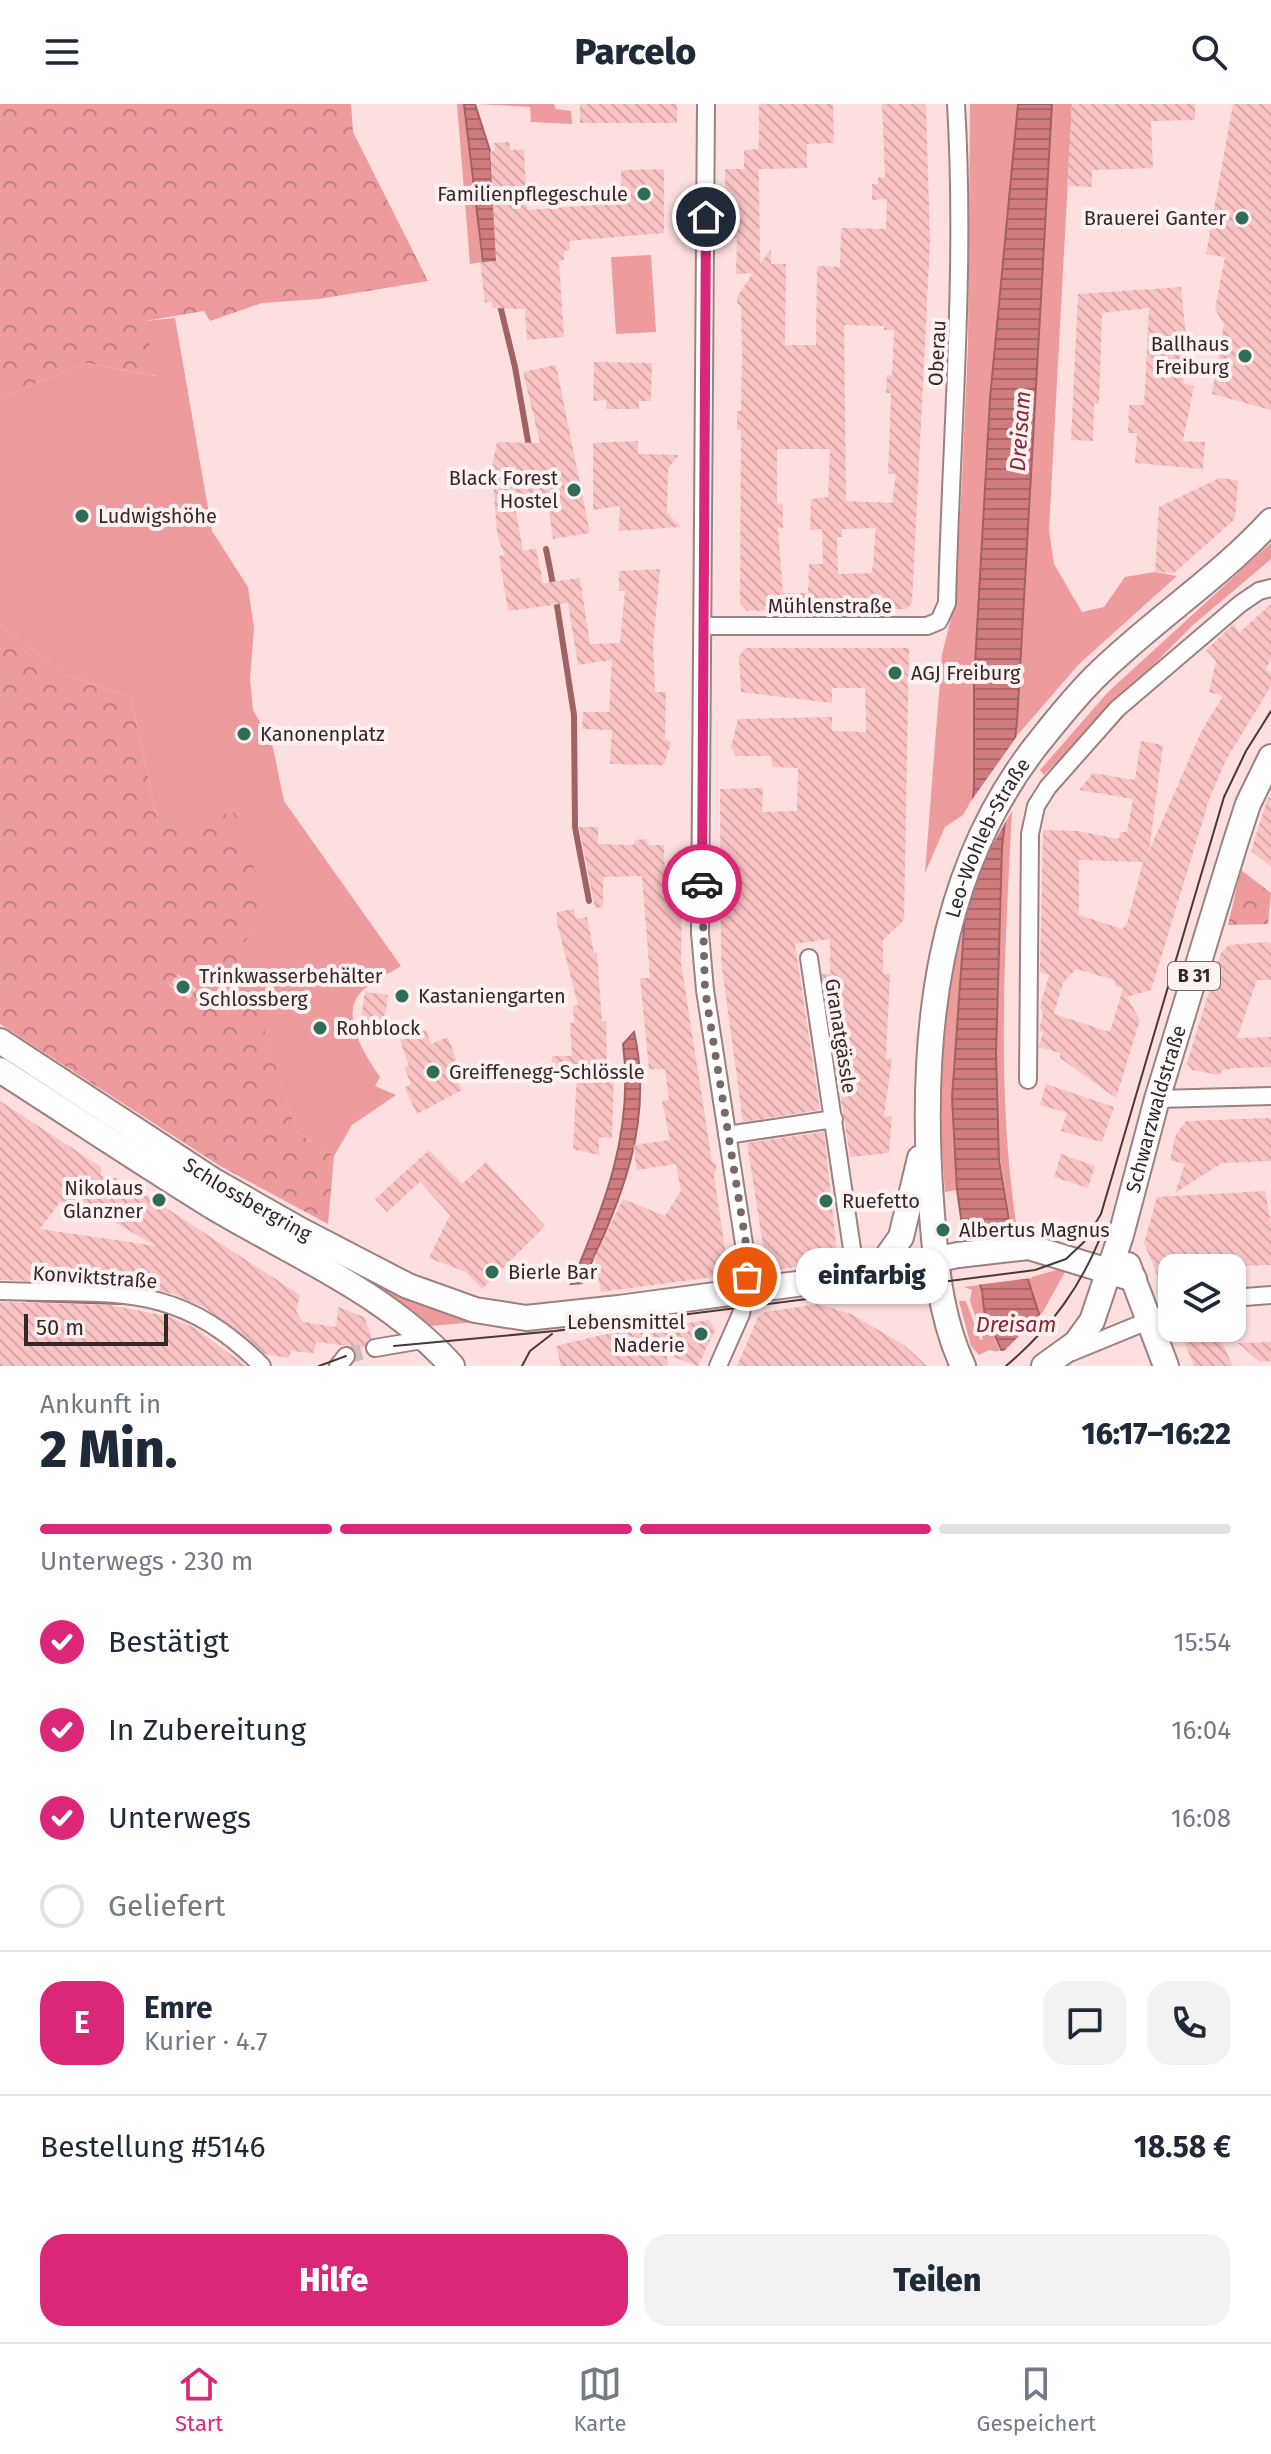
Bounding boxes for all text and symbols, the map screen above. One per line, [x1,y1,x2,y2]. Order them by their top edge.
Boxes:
icon: menu [40,30,84,74]
text: Parcelo [575,30,696,74]
icon: search [1187,30,1231,74]
place label: Familienpflegeschule [437,182,628,206]
pin [672,183,740,251]
marker: Familienpflegeschule [635,185,653,203]
icon: home [684,195,728,239]
place label: Brauerei Ganter [1084,206,1226,230]
marker: Brauerei Ganter [1233,209,1251,227]
street label: Oberau [923,319,951,387]
place label: Ballhaus Freiburg [1151,332,1230,379]
marker: Ballhaus Freiburg [1236,347,1254,365]
water label: Dreisam [1004,390,1036,472]
place label: Black Forest Hostel [449,466,559,513]
marker: Black Forest Hostel [565,481,583,499]
place label: Ludwigshöhe [98,504,217,528]
marker: Ludwigshöhe [73,507,91,525]
street label: Mühlenstraße [768,594,892,618]
place label: AGJ Freiburg [911,661,1021,685]
marker: AGJ Freiburg [886,664,904,682]
place label: Kanonenplatz [260,722,385,746]
marker: Kanonenplatz [235,725,253,743]
street label: Leo-Wohleb-Straße [940,753,1035,921]
courier [662,844,742,924]
icon: car [680,862,724,906]
road number: B 31 [1168,962,1220,990]
place label: Trinkwasserbehälter Schlossberg [199,964,383,1011]
street label: Granatgässle [820,977,862,1095]
marker: Trinkwasserbehälter Schlossberg [174,978,192,996]
place label: Kastaniengarten [418,984,566,1008]
marker: Kastaniengarten [393,987,411,1005]
place label: Rohblock [336,1016,421,1040]
marker: Rohblock [311,1019,329,1037]
street label: Schwarzwaldstraße [1121,1022,1191,1196]
place label: Greiffenegg-Schlössle [449,1060,645,1084]
marker: Greiffenegg-Schlössle [424,1063,442,1081]
street label: Schlossbergring [179,1152,316,1246]
place label: Nikolaus Glanzner [63,1176,143,1223]
place label: Ruefetto [842,1189,920,1213]
marker: Nikolaus Glanzner [150,1191,168,1209]
marker: Ruefetto [817,1192,835,1210]
place label: Albertus Magnus [959,1218,1110,1242]
marker: Albertus Magnus [934,1221,952,1239]
pin [713,1243,781,1311]
callout: einfarbig [795,1249,947,1305]
map controls [1158,1254,1246,1342]
button: layers [1158,1254,1246,1342]
icon: bag [725,1255,769,1299]
place label: Bierle Bar [508,1260,597,1284]
text: einfarbig [818,1260,926,1291]
street label: Konviktstraße [32,1261,158,1293]
marker: Bierle Bar [483,1263,501,1281]
scale bar [24,1310,168,1346]
place label: Lebensmittel Naderie [567,1310,685,1357]
water label: Dreisam [976,1311,1056,1338]
text: 50 m [36,1314,84,1341]
marker: Lebensmittel Naderie [692,1325,710,1343]
text: Ankunft in [40,1389,161,1420]
text: 16:17–16:22 [1081,1416,1231,1452]
text: 2 Min. [40,1418,177,1481]
text: Unterwegs · 230 m [40,1546,253,1577]
icon: check [40,1620,84,1664]
text: Bestätigt [108,1624,229,1660]
text: 15:54 [1174,1627,1231,1658]
icon: check [40,1708,84,1752]
text: In Zubereitung [108,1712,306,1748]
text: 16:04 [1171,1715,1231,1746]
icon: check [40,1796,84,1840]
text: Unterwegs [108,1800,251,1836]
text: 16:08 [1171,1803,1231,1834]
text: Geliefert [108,1888,225,1924]
button: chat [1043,1981,1127,2065]
button: phone [1147,1981,1231,2065]
text: Emre [144,1990,213,2026]
text: E [74,2005,90,2041]
text: Kurier · 4.7 [144,2026,267,2057]
text: Bestellung #5146 [40,2129,265,2165]
text: 18.58 € [1134,2129,1231,2165]
button: Hilfe [40,2234,628,2326]
button: Teilen [644,2234,1231,2326]
tab: Start [175,2362,223,2437]
tab: Karte [574,2362,626,2437]
tab: Gespeichert [977,2362,1096,2437]

